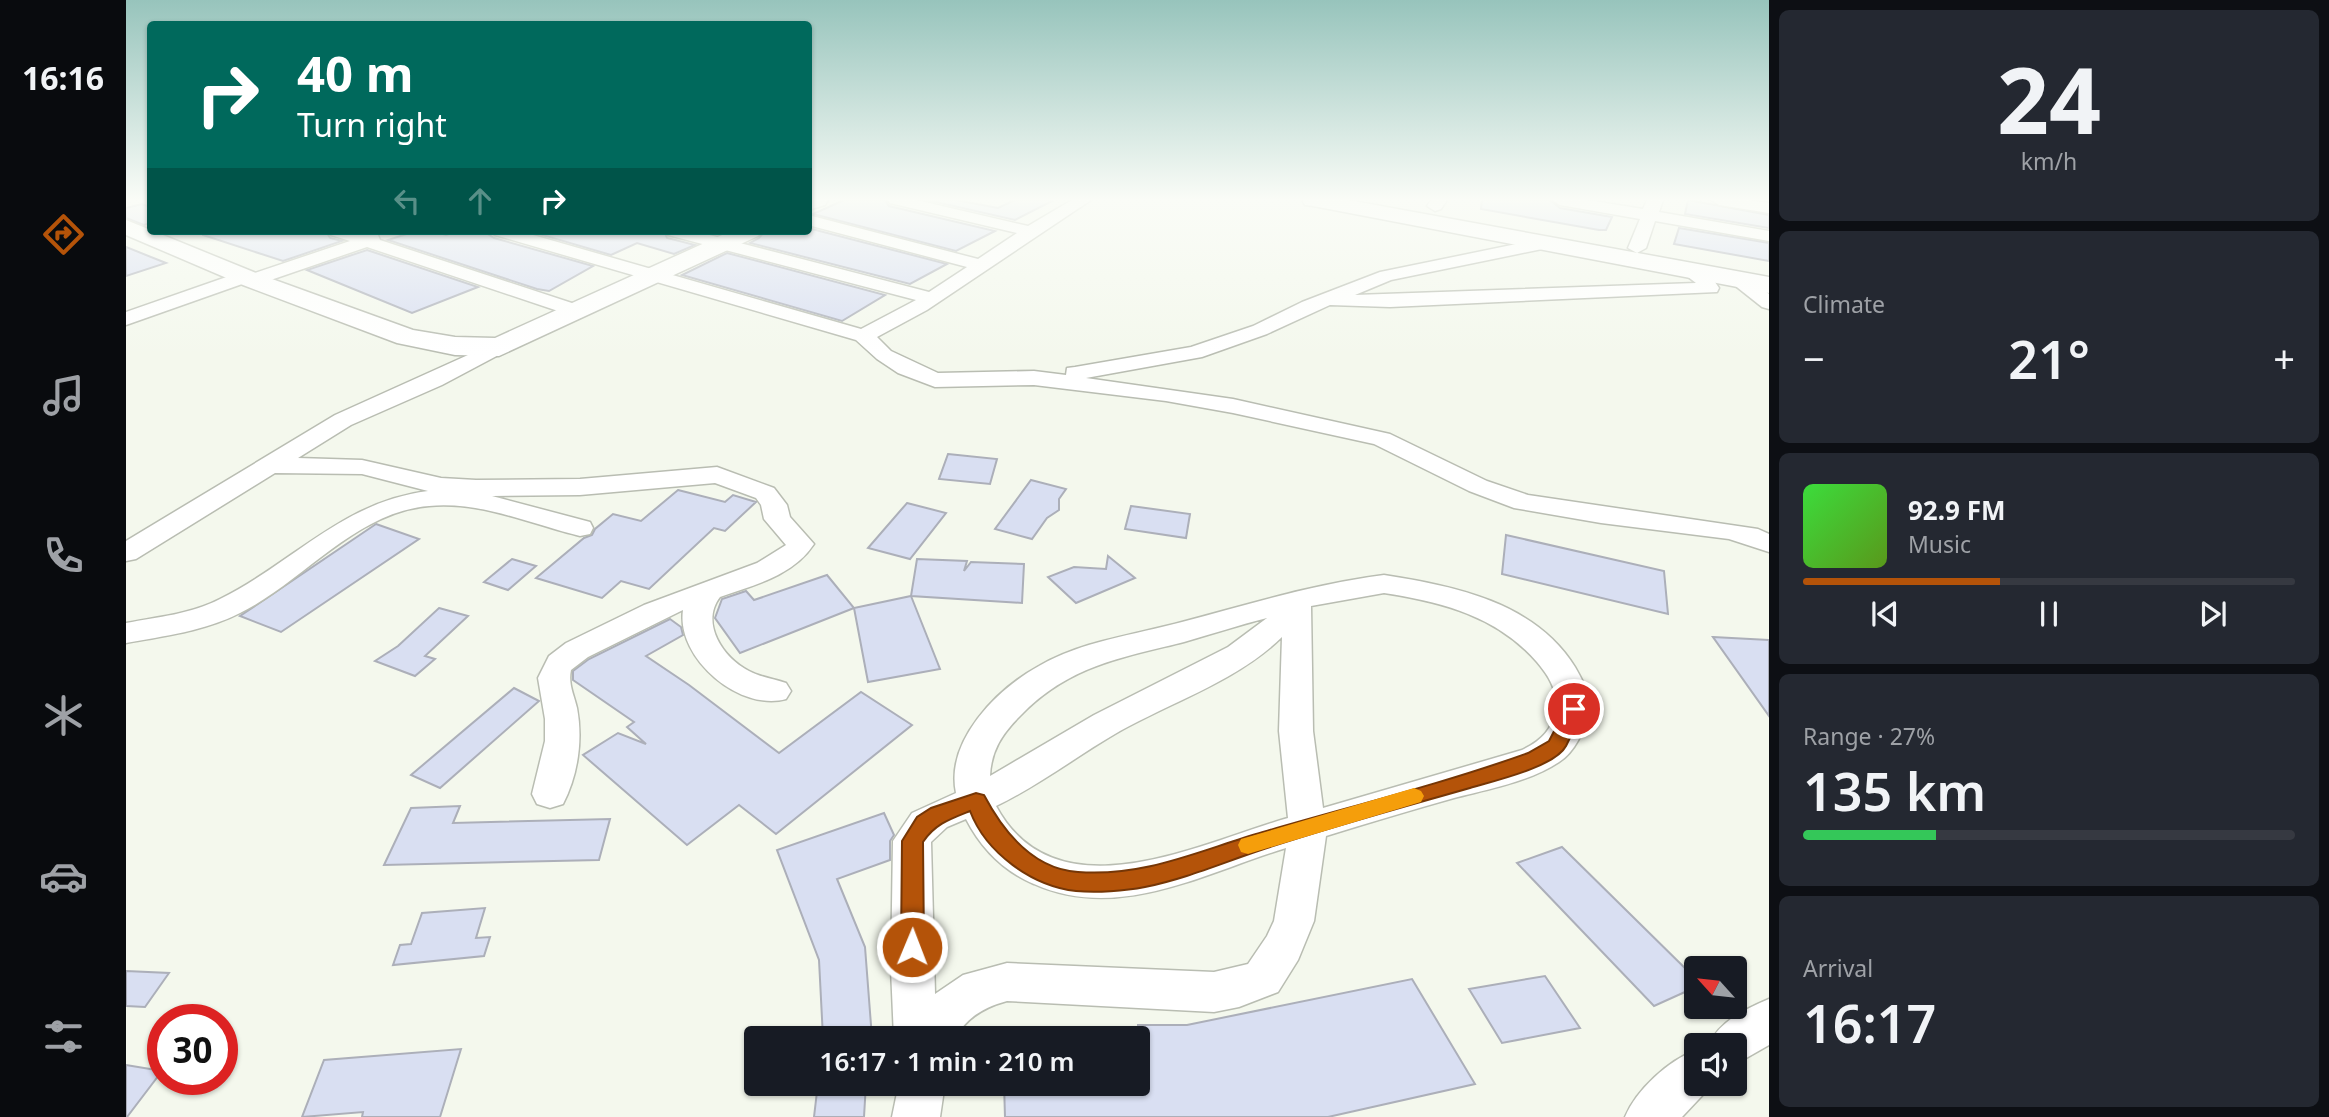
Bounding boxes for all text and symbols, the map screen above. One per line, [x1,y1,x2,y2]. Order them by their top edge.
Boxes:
text: 24 [1997,37,2101,161]
text: 40 m [297,40,414,106]
icon: right [182,49,273,140]
text: 16:16 [22,56,104,99]
text: Turn right [297,103,447,146]
text: km/h [2021,145,2077,177]
icon: left [388,182,426,220]
icon: ahead [461,182,499,220]
icon: right [534,182,572,220]
icon: directions [39,210,88,259]
text: Climate [1803,288,1885,320]
text: 21° [2008,323,2090,394]
text: − [1803,332,1825,384]
text: + [2273,332,2295,384]
icon: music [39,371,88,420]
text: 92.9 FM [1908,492,2005,528]
text: Music [1908,528,1971,560]
icon: phone [39,531,88,580]
icon: previous [1866,595,1904,633]
icon: pause [2030,595,2068,633]
icon: next [2194,595,2232,633]
pin [1544,679,1604,739]
icon: arrive [1555,690,1593,728]
icon: climate [39,691,88,740]
text: Range · 27% [1803,720,1935,752]
text: 135 km [1803,755,1986,826]
icon: car [39,852,88,901]
position arrow [875,910,949,984]
text: Arrival [1803,952,1873,984]
north arrow [1684,956,1746,1018]
map controls [1684,956,1747,1096]
text: 16:17 [1803,987,1936,1058]
speed limit sign: 30 [147,1004,238,1095]
icon: filters [39,1012,88,1061]
button: sound [1684,1033,1747,1096]
text: 16:17 · 1 min · 210 m [820,1043,1074,1079]

